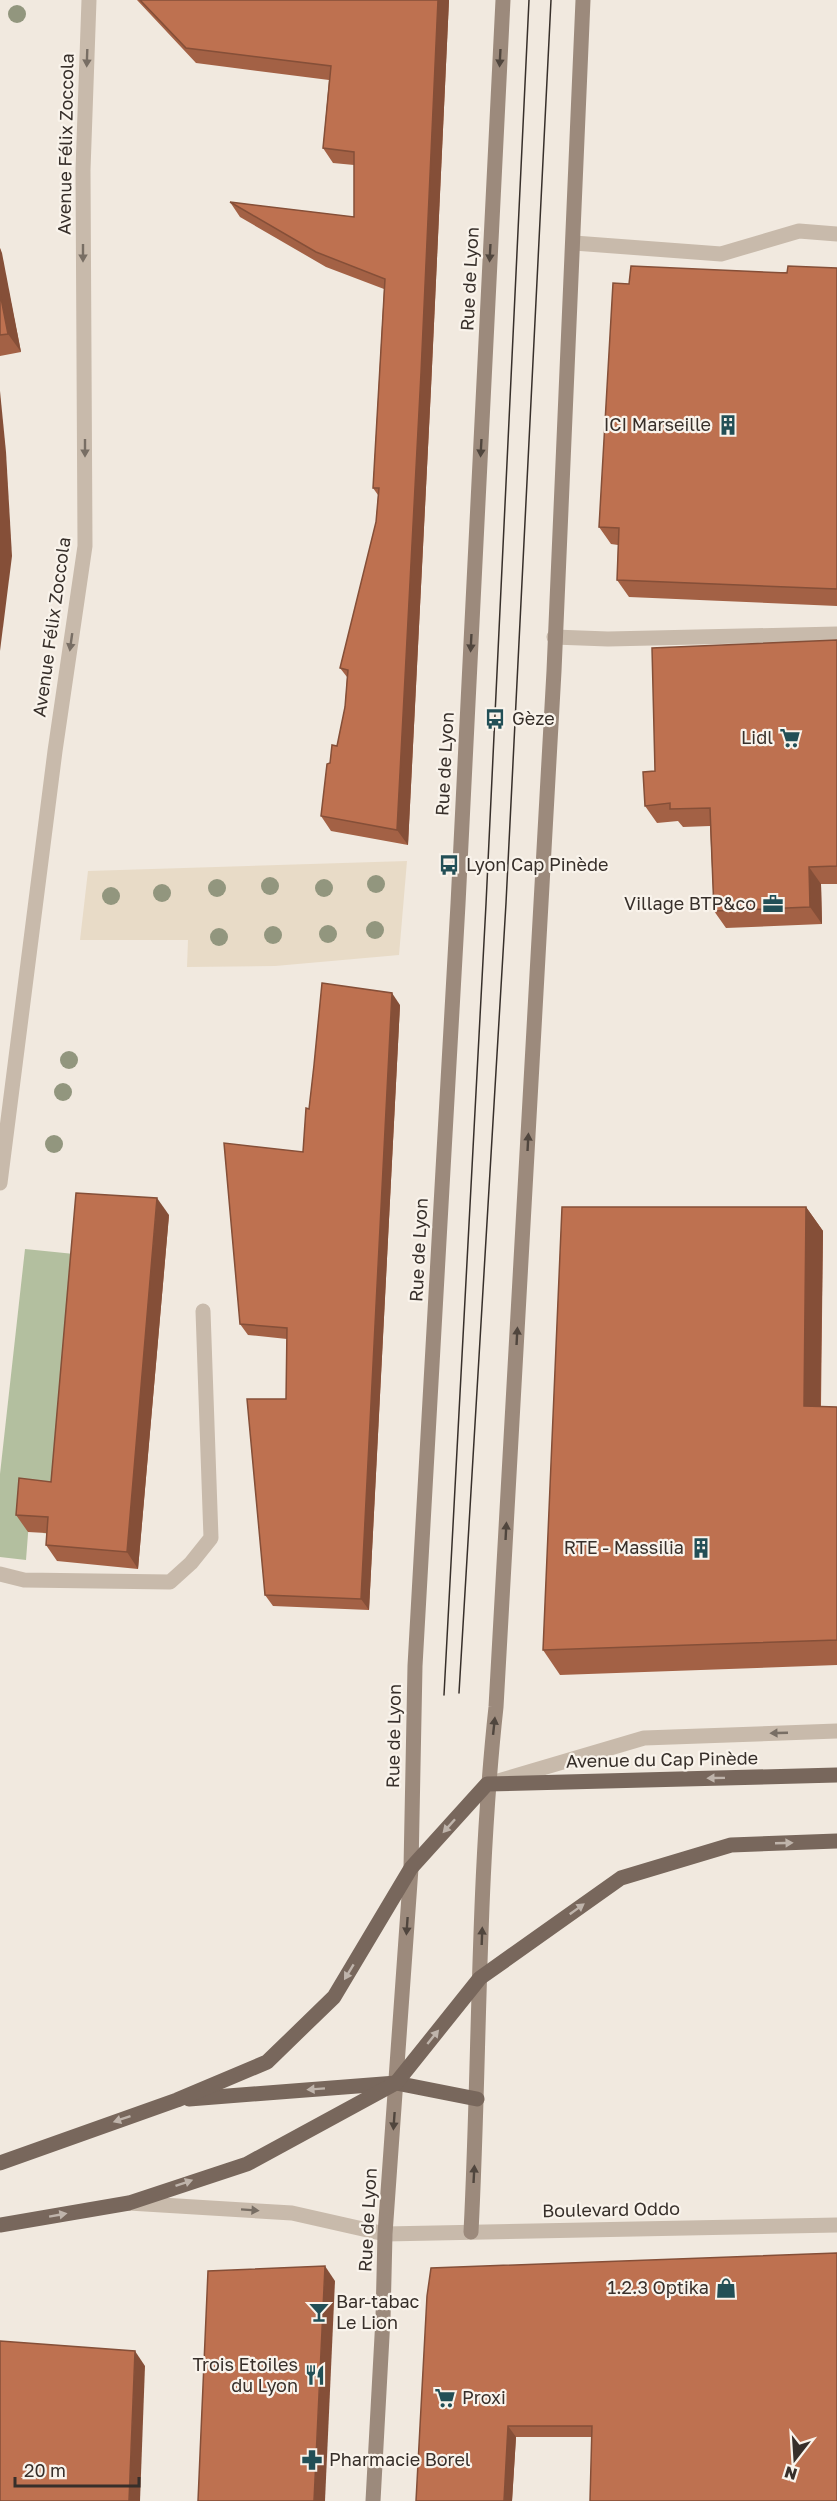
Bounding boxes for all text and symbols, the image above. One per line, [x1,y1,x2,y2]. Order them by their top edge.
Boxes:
one-way arrow [82,49,91,68]
one-way arrow [496,49,505,68]
street label: Avenue Félix Zoccola [52,53,78,235]
street label: Rue de Lyon [455,226,483,332]
one-way arrow [78,244,88,263]
one-way arrow [486,244,495,263]
place label: ICI Marseille [604,413,711,435]
building icon: ICI Marseille [716,413,740,437]
one-way arrow [476,438,485,457]
one-way arrow [80,439,89,458]
street label: Avenue Félix Zoccola [27,535,75,718]
one-way arrow [66,633,75,652]
one-way arrow [466,633,475,652]
bus stop icon: Gèze [483,707,507,731]
place label: Gèze [512,707,555,729]
street label: Rue de Lyon [430,711,458,817]
place label: Lidl [741,726,773,748]
supermarket icon: Lidl [778,726,802,750]
bus stop icon: Lyon Cap Pinède [437,853,461,877]
place label: Lyon Cap Pinède [466,853,609,875]
place label: Village BTP&co [624,892,756,914]
office icon: Village BTP&co [761,892,785,916]
one-way arrow [523,1132,533,1151]
street label: Rue de Lyon [404,1197,432,1303]
one-way arrow [512,1327,521,1346]
one-way arrow [501,1522,510,1541]
place label: RTE - Massilia [564,1536,684,1558]
building icon: RTE - Massilia [689,1536,713,1560]
street label: Rue de Lyon [381,1684,405,1788]
one-way arrow [489,1716,499,1735]
one-way arrow [769,1729,788,1738]
street label: Avenue du Cap Pinède [566,1746,758,1772]
one-way arrow [706,1774,725,1783]
one-way arrow [443,1818,456,1833]
one-way arrow [774,1838,793,1848]
one-way arrow [569,1903,585,1915]
one-way arrow [402,1917,412,1936]
one-way arrow [477,1926,486,1945]
one-way arrow [343,1964,354,1980]
one-way arrow [426,2030,438,2045]
one-way arrow [306,2085,325,2094]
one-way arrow [389,2112,398,2131]
one-way arrow [113,2115,131,2124]
one-way arrow [469,2164,478,2183]
street label: Rue de Lyon [353,2167,381,2273]
one-way arrow [175,2178,193,2188]
street label: Boulevard Oddo [542,2197,680,2221]
one-way arrow [241,2206,260,2215]
one-way arrow [48,2210,67,2219]
place label: 1.2.3 Optika [607,2276,709,2298]
shop icon: 1.2.3 Optika [714,2276,738,2300]
place label: Bar-tabac Le Lion [336,2290,420,2333]
bar icon: Bar-tabac Le Lion [307,2300,331,2324]
place label: Trois Etoiles du Lyon [193,2353,298,2396]
restaurant icon: Trois Etoiles du Lyon [303,2363,327,2387]
supermarket icon: Proxi [433,2386,457,2410]
place label: Proxi [462,2386,506,2408]
north arrow [765,2429,825,2489]
pharmacy icon: Pharmacie Borel [300,2448,324,2472]
place label: Pharmacie Borel [329,2448,471,2470]
scale bar [15,2450,140,2488]
text: 20 m [24,2459,66,2481]
text: N [782,2462,799,2485]

